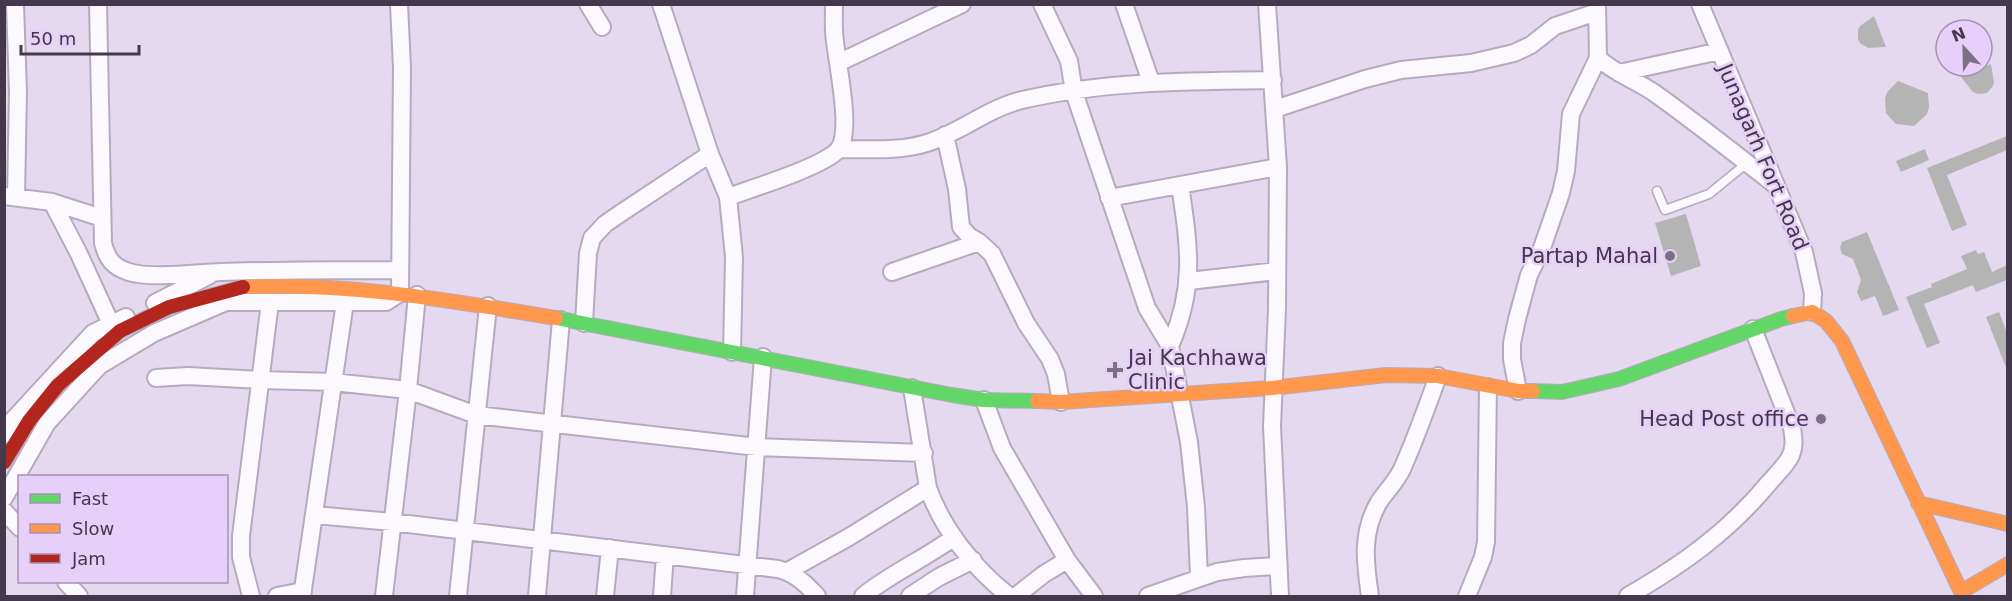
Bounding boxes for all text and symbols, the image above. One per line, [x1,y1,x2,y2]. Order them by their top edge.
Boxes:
scale bar [21,18,140,56]
north arrow [1934,18,1994,78]
text: N [1949,23,1968,46]
text: 50 m [30,28,76,49]
street label: Junagarh Fort Road [1712,58,1813,254]
place label: Partap Mahal [1521,244,1658,268]
marker: Partap Mahal [1663,249,1677,263]
place label: Jai Kachhawa Clinic [1126,346,1267,394]
marker: Jai Kachhawa Clinic [1106,361,1124,379]
place label: Head Post office [1639,407,1809,431]
marker: Head Post office [1814,412,1828,426]
legend [18,475,228,583]
text: Fast [72,488,108,509]
text: Slow [72,518,114,539]
text: Jam [71,548,106,569]

